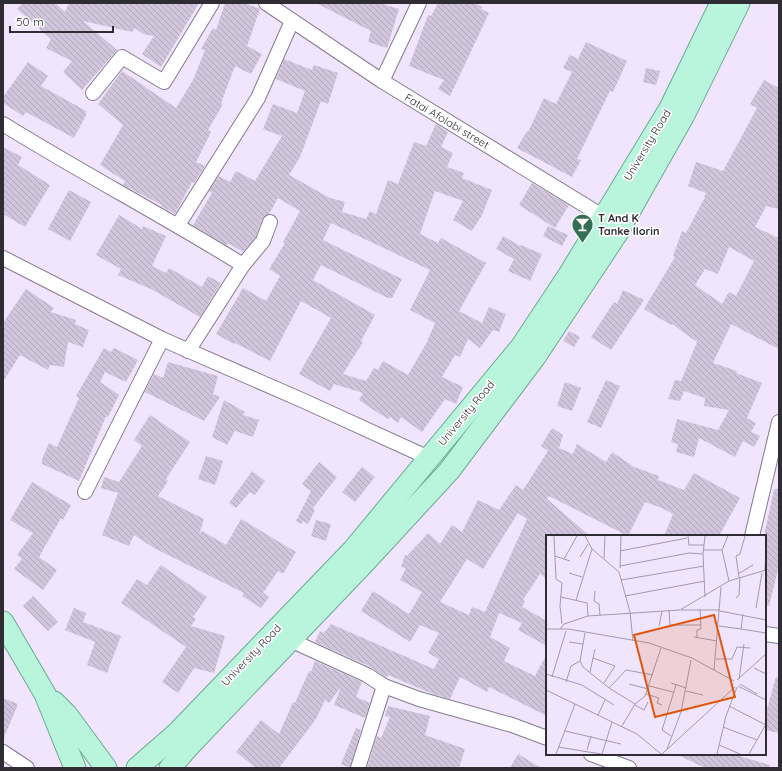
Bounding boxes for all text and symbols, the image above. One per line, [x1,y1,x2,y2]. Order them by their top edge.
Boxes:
scale bar [10,8,113,34]
text: 50 m [16,14,44,29]
street label: Fatai Afolabi street [402,90,492,152]
street label: University Road [620,107,674,183]
bar icon: T And K Tanke Ilorin [570,211,596,244]
place label: T And K Tanke Ilorin [598,211,660,238]
street label: University Road [435,378,497,448]
inset map [546,535,766,755]
street label: University Road [218,621,284,689]

